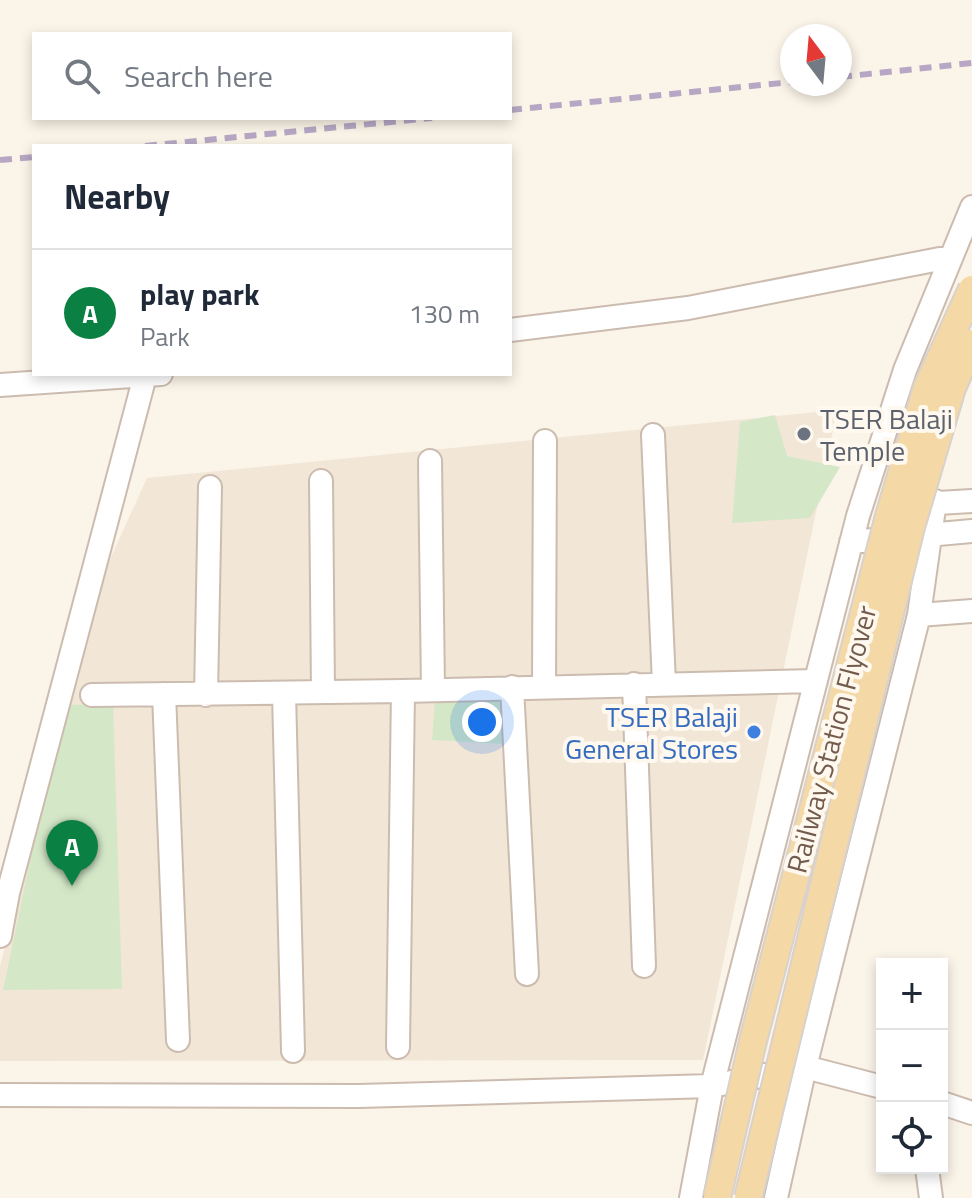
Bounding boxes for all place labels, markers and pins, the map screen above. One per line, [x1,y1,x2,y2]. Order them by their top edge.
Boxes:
place label: TSER Balaji Temple [820,397,953,472]
marker: TSER Balaji Temple [795,425,813,443]
place label: TSER Balaji General Stores [565,695,738,770]
marker: TSER Balaji General Stores [745,723,763,741]
pin: A [46,820,98,886]

